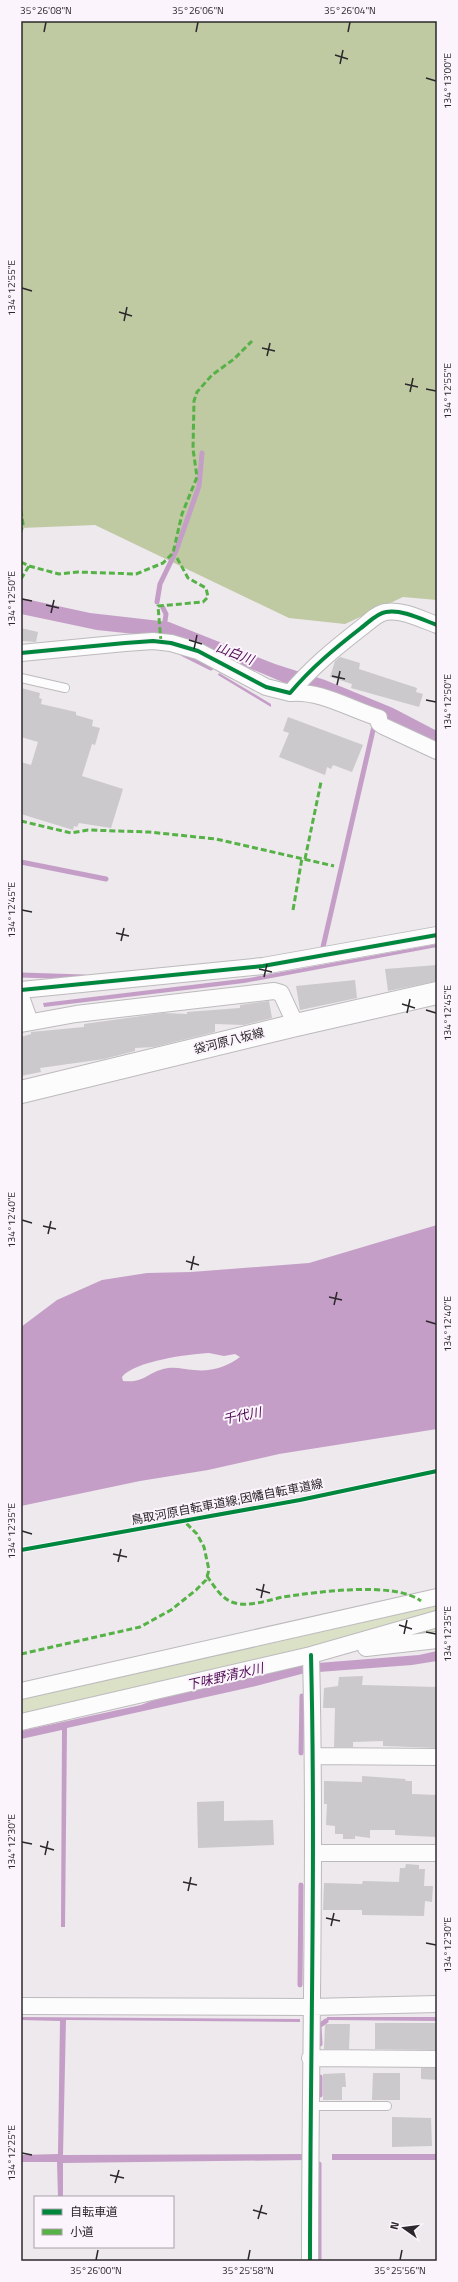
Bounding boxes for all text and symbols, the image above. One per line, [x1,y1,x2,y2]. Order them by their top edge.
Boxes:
text: 35°26'08"N [20,3,72,18]
text: 35°26'06"N [172,3,224,18]
text: 35°26'04"N [324,3,376,18]
text: 134°13'00"E [440,52,455,109]
text: 134°12'55"E [4,259,19,316]
text: 134°12'55"E [440,362,455,419]
text: 134°12'50"E [4,570,19,627]
water label: 山白川 [213,637,259,670]
text: 134°12'50"E [440,673,455,730]
text: 134°12'45"E [4,881,19,938]
text: 134°12'45"E [440,984,455,1041]
street label: 袋河原八坂線 [191,1023,266,1059]
text: 134°12'40"E [4,1191,19,1248]
text: 134°12'40"E [440,1295,455,1352]
water label: 千代川 [221,1401,265,1429]
street label: 鳥取河原自転車道線;因幡自転車道線 [129,1474,324,1529]
text: 134°12'35"E [4,1502,19,1559]
text: 134°12'35"E [440,1605,455,1662]
water label: 下味野清水川 [185,1657,267,1695]
text: 134°12'30"E [4,1813,19,1870]
text: 134°12'30"E [440,1916,455,1973]
text: 134°12'25"E [4,2124,19,2181]
legend [34,2196,174,2248]
text: 自転車道 [70,2202,118,2221]
north arrow [384,2208,424,2248]
text: N [386,2220,403,2231]
text: 小道 [70,2222,94,2241]
text: 35°26'00"N [70,2263,122,2278]
text: 35°25'58"N [222,2263,274,2278]
text: 35°25'56"N [374,2263,426,2278]

